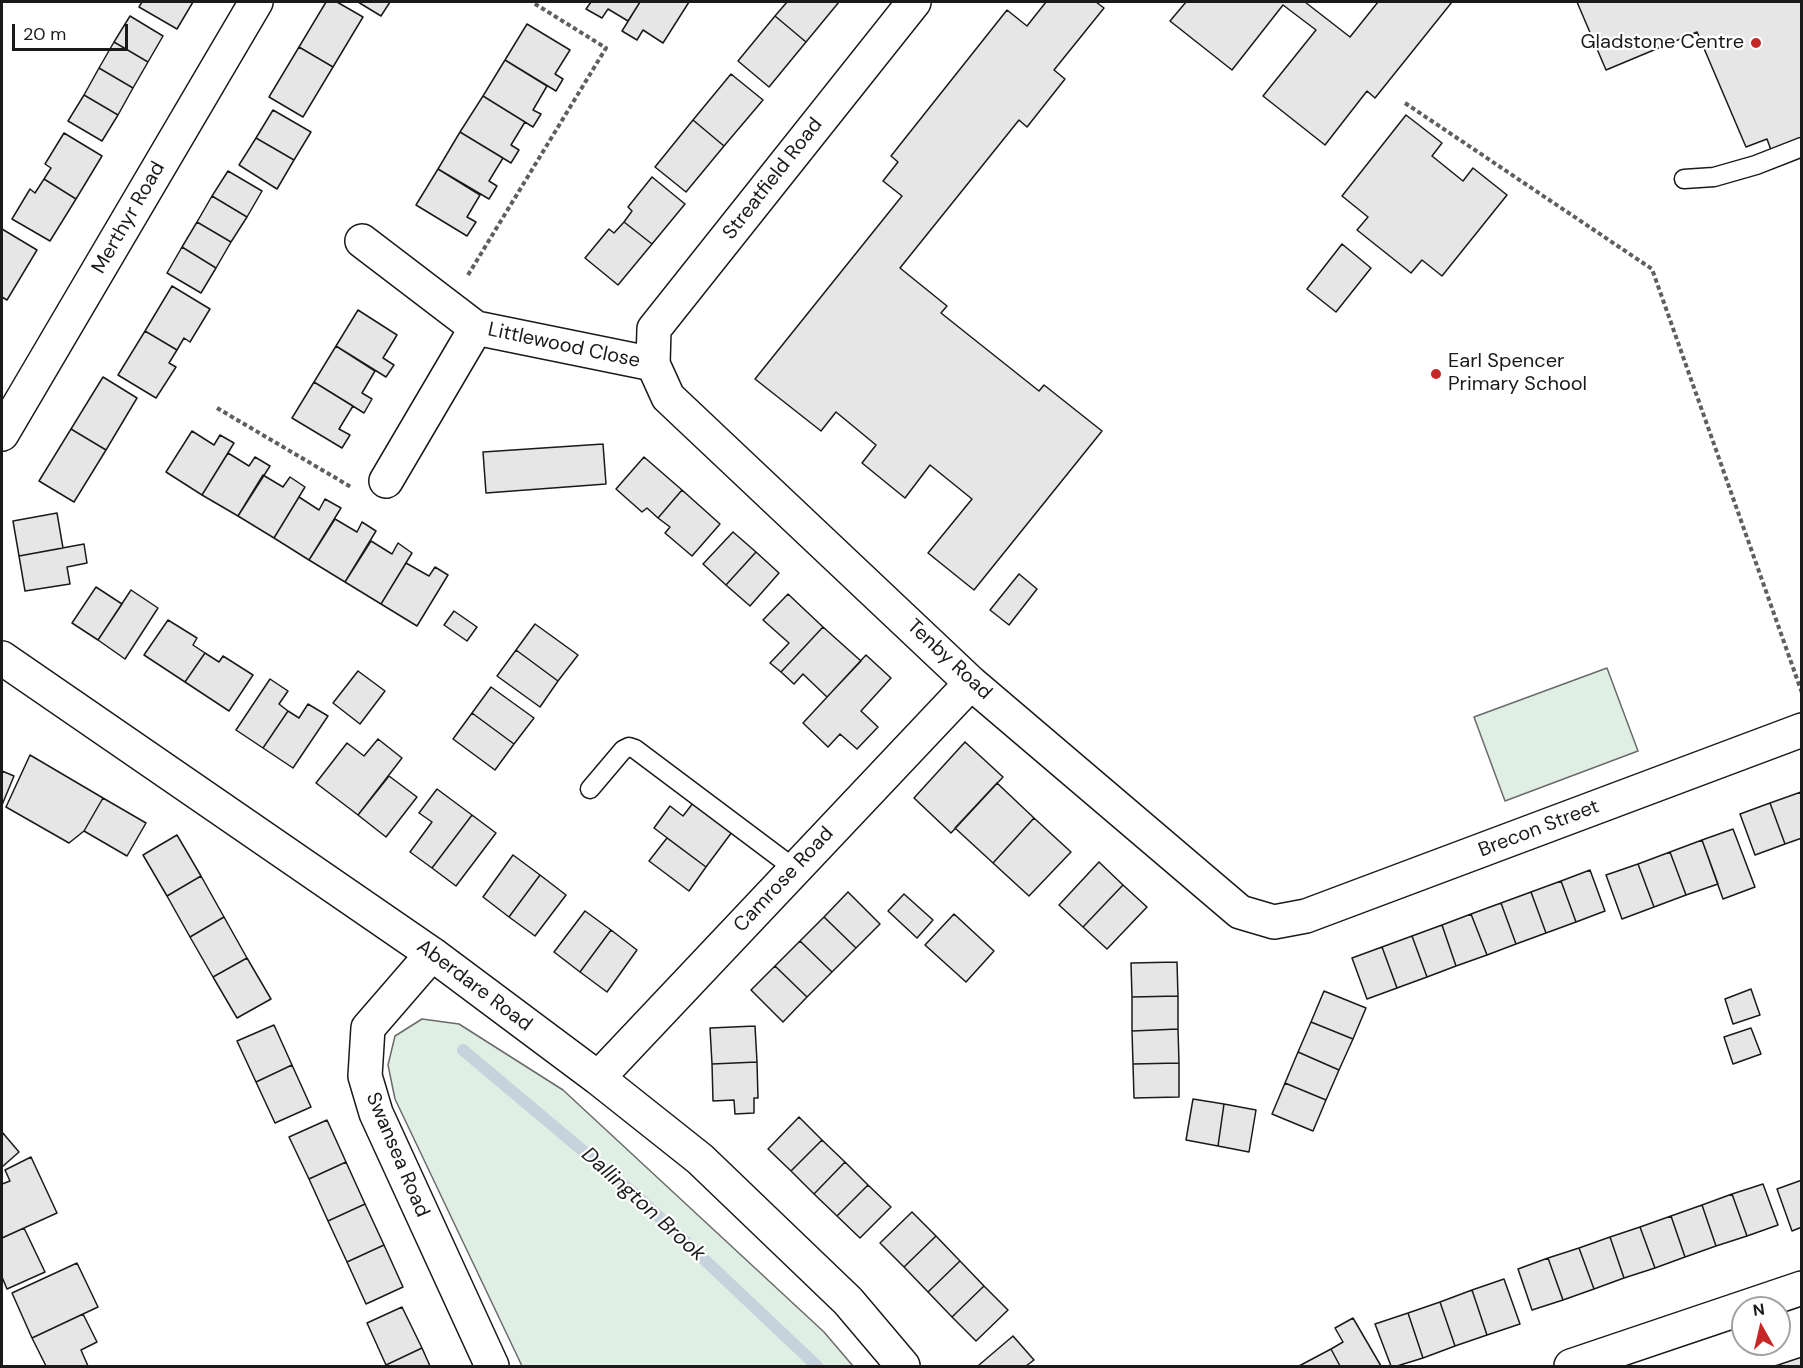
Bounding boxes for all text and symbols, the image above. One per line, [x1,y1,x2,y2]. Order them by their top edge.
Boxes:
scale bar [15,12,130,50]
text: 20 m [23,22,66,46]
place label: Gladstone Centre [1580,31,1744,55]
marker: Gladstone Centre [1749,36,1763,50]
street label: Streatfield Road [718,113,828,245]
street label: Merthyr Road [87,158,171,278]
street label: Littlewood Close [486,318,642,374]
place label: Earl Spencer Primary School [1448,350,1587,397]
marker: Earl Spencer Primary School [1429,367,1443,381]
street label: Tenby Road [902,615,996,705]
street label: Brecon Street [1475,795,1603,863]
street label: Camrose Road [729,822,839,938]
street label: Aberdare Road [412,935,536,1037]
street label: Swansea Road [360,1089,434,1221]
water label: Dallington Brook [576,1143,710,1267]
north arrow [1731,1296,1791,1356]
text: N [1751,1298,1766,1321]

